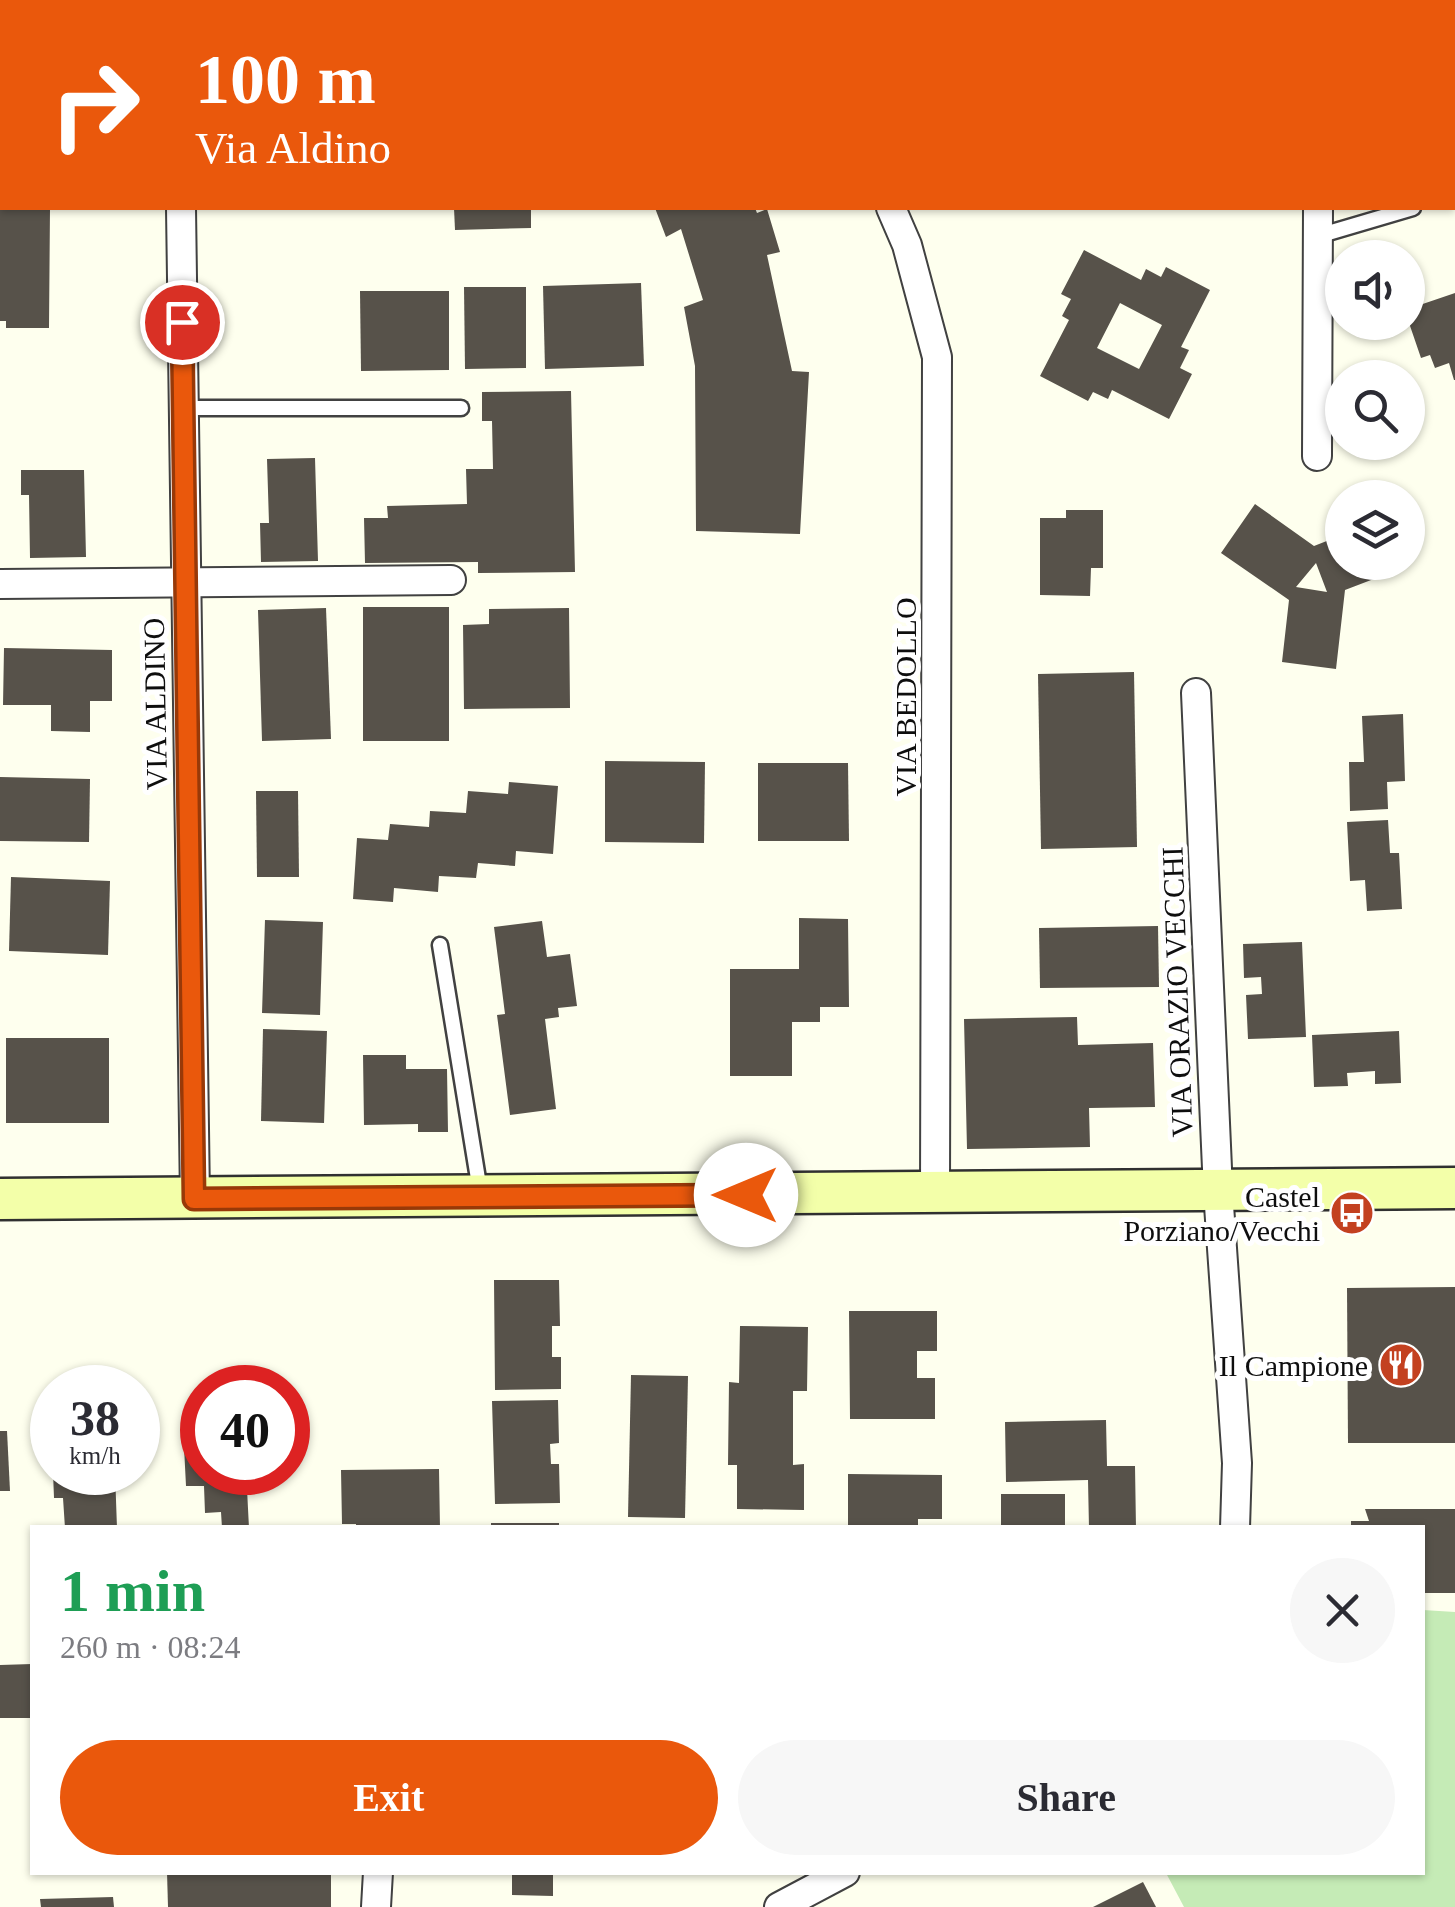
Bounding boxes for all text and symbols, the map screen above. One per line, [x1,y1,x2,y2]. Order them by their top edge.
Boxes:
icon: right [30,40,160,170]
text: 100 m [195,41,376,118]
text: Via Aldino [195,123,391,173]
map controls [1325,240,1425,580]
button: sound [1325,240,1425,340]
pin [140,280,225,365]
icon: arrive [155,295,210,350]
button: search [1325,360,1425,460]
button: layers [1325,480,1425,580]
street label: VIA BEDOLLO [889,597,922,797]
street label: VIA ALDINO [137,617,173,791]
street label: VIA ORAZIO VECCHI [1155,846,1199,1138]
position arrow [694,1143,798,1247]
place label: Castel Porziano/Vecchi [1123,1180,1320,1247]
bus stop icon: Castel Porziano/Vecchi [1329,1190,1375,1236]
restaurant icon: Il Campione [1378,1342,1424,1388]
place label: Il Campione [1219,1349,1368,1382]
speed limit sign: 40 [180,1365,310,1495]
text: 38 [70,1390,120,1446]
text: km/h [69,1442,121,1469]
text: 1 min [60,1558,205,1624]
button: close [1290,1558,1395,1663]
text: 260 m · 08:24 [60,1629,240,1665]
button: Exit [60,1740,718,1855]
button: Share [738,1740,1395,1855]

